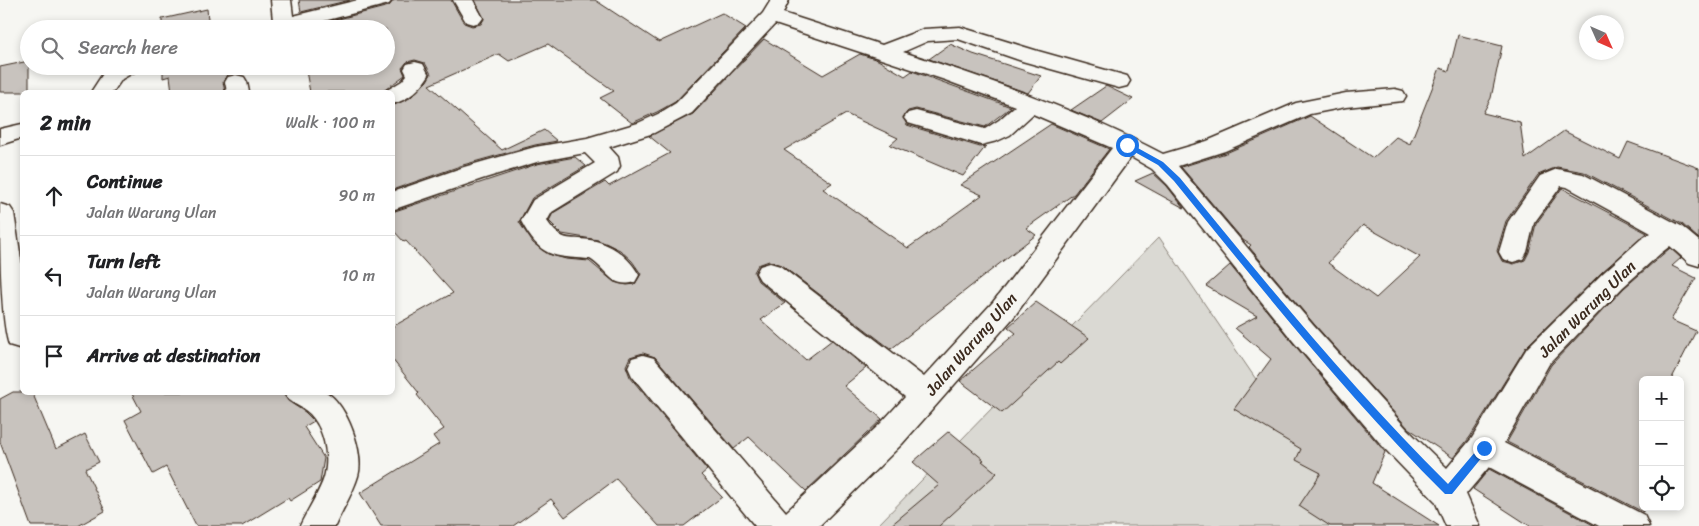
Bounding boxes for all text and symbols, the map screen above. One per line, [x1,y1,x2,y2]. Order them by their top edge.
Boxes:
north arrow [1579,15,1624,60]
search box [20,20,395,75]
text: Search here [78,31,178,64]
icon: search [38,34,66,62]
text: 2 min [40,104,91,142]
text: Walk · 100 m [285,108,375,137]
route start [1116,134,1139,157]
text: Continue [87,165,163,198]
text: 90 m [339,181,375,210]
icon: ahead [40,182,68,210]
text: Jalan Warung Ulan [87,198,216,227]
text: Turn left [87,245,160,278]
street label: Jalan Warung Ulan [1530,253,1643,366]
text: 10 m [342,261,375,290]
icon: left [40,262,68,290]
text: Jalan Warung Ulan [87,278,216,307]
street label: Jalan Warung Ulan [917,285,1025,403]
text: Arrive at destination [87,339,260,372]
icon: arrive [40,342,68,370]
map controls [1639,376,1684,511]
button: + [1639,376,1684,421]
button: − [1639,421,1684,466]
route end [1473,437,1496,460]
button: locate [1639,466,1684,511]

